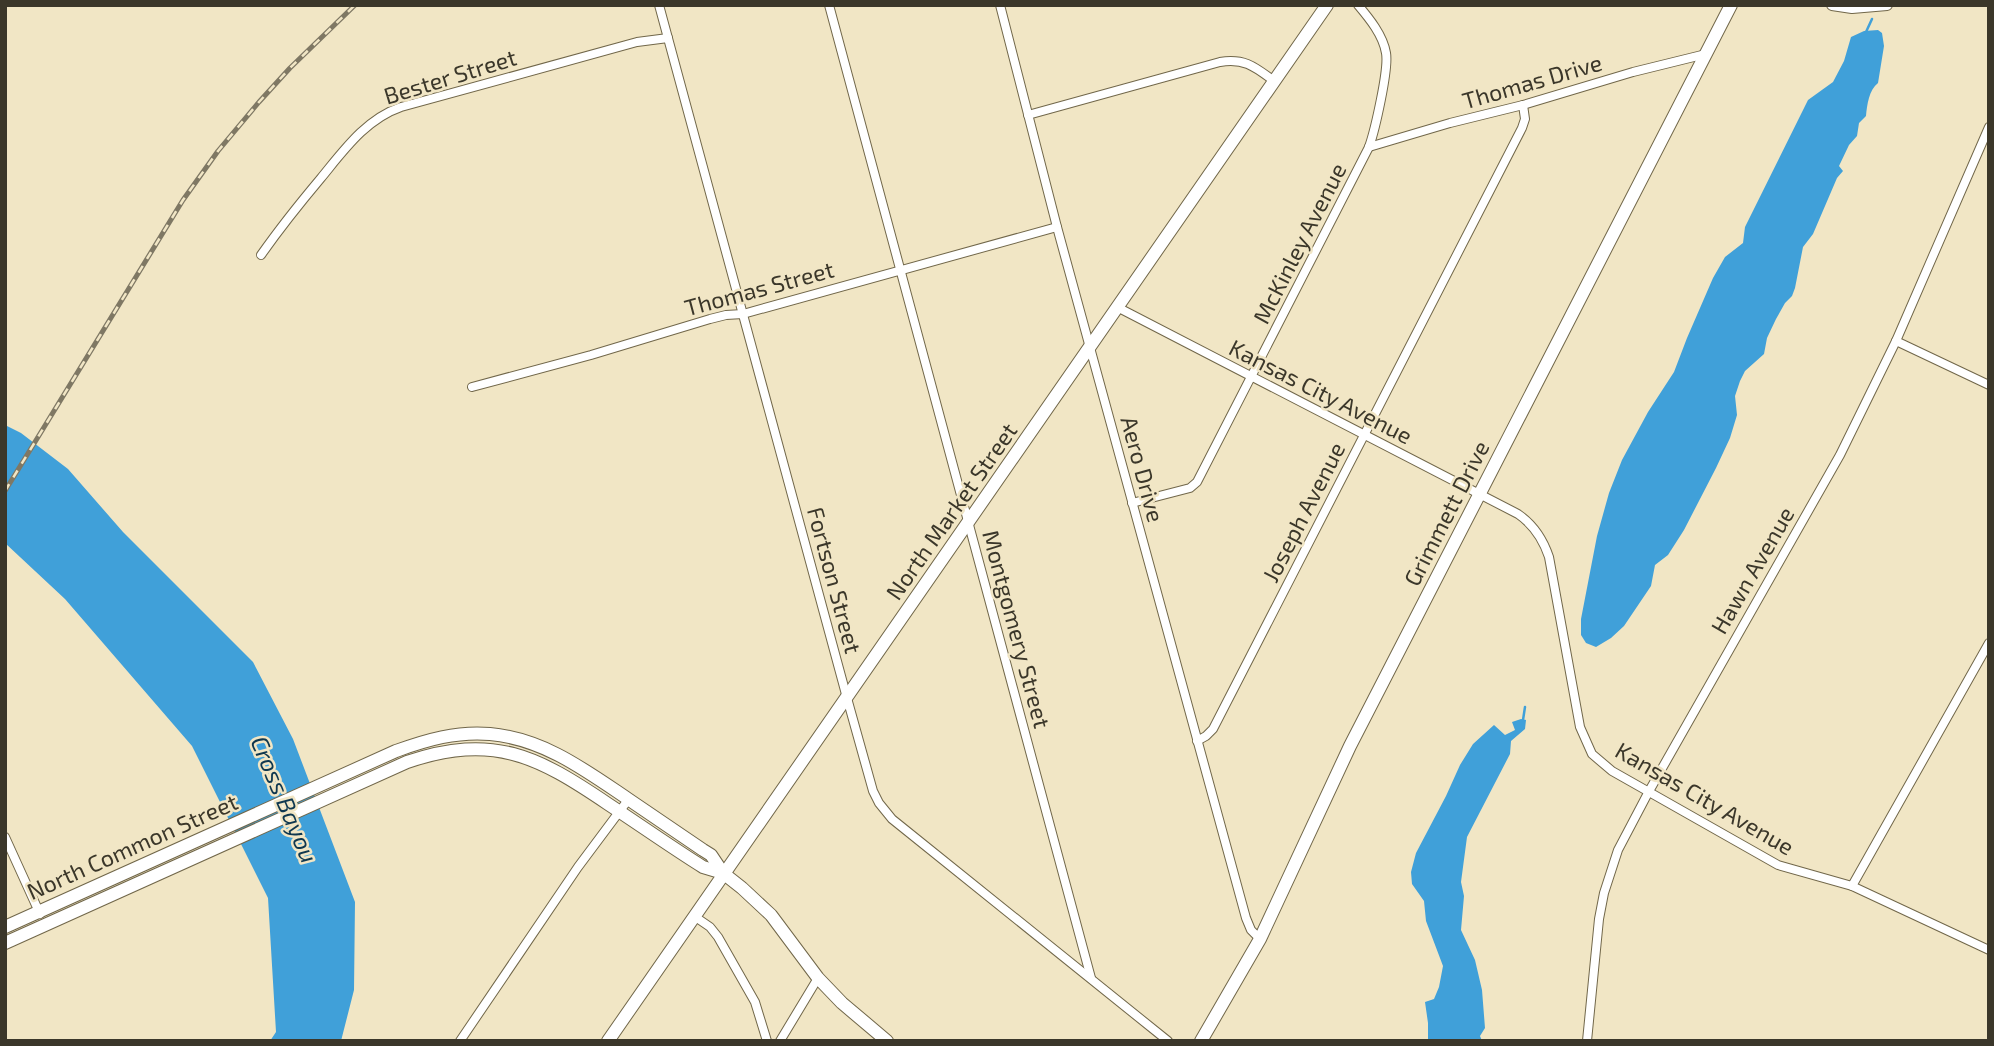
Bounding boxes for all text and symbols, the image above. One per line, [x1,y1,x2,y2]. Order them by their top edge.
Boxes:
street label: Bester Street [380,42,520,109]
street label: Thomas Drive [1459,48,1605,114]
street label: McKinley Avenue [1246,158,1352,328]
street label: Thomas Street [681,255,837,321]
street label: Kansas City Avenue [1225,333,1417,449]
street label: Aero Drive [1115,413,1171,525]
street label: North Market Street [880,417,1023,605]
street label: Grimmett Drive [1397,436,1495,590]
street label: Joseph Avenue [1256,437,1350,587]
street label: Hawn Avenue [1704,502,1800,638]
street label: Fortson Street [802,504,868,656]
street label: Montgomery Street [977,527,1057,731]
water label: Cross Bayou [245,731,325,867]
street label: Kansas City Avenue [1611,735,1799,861]
street label: North Common Street [22,787,242,905]

